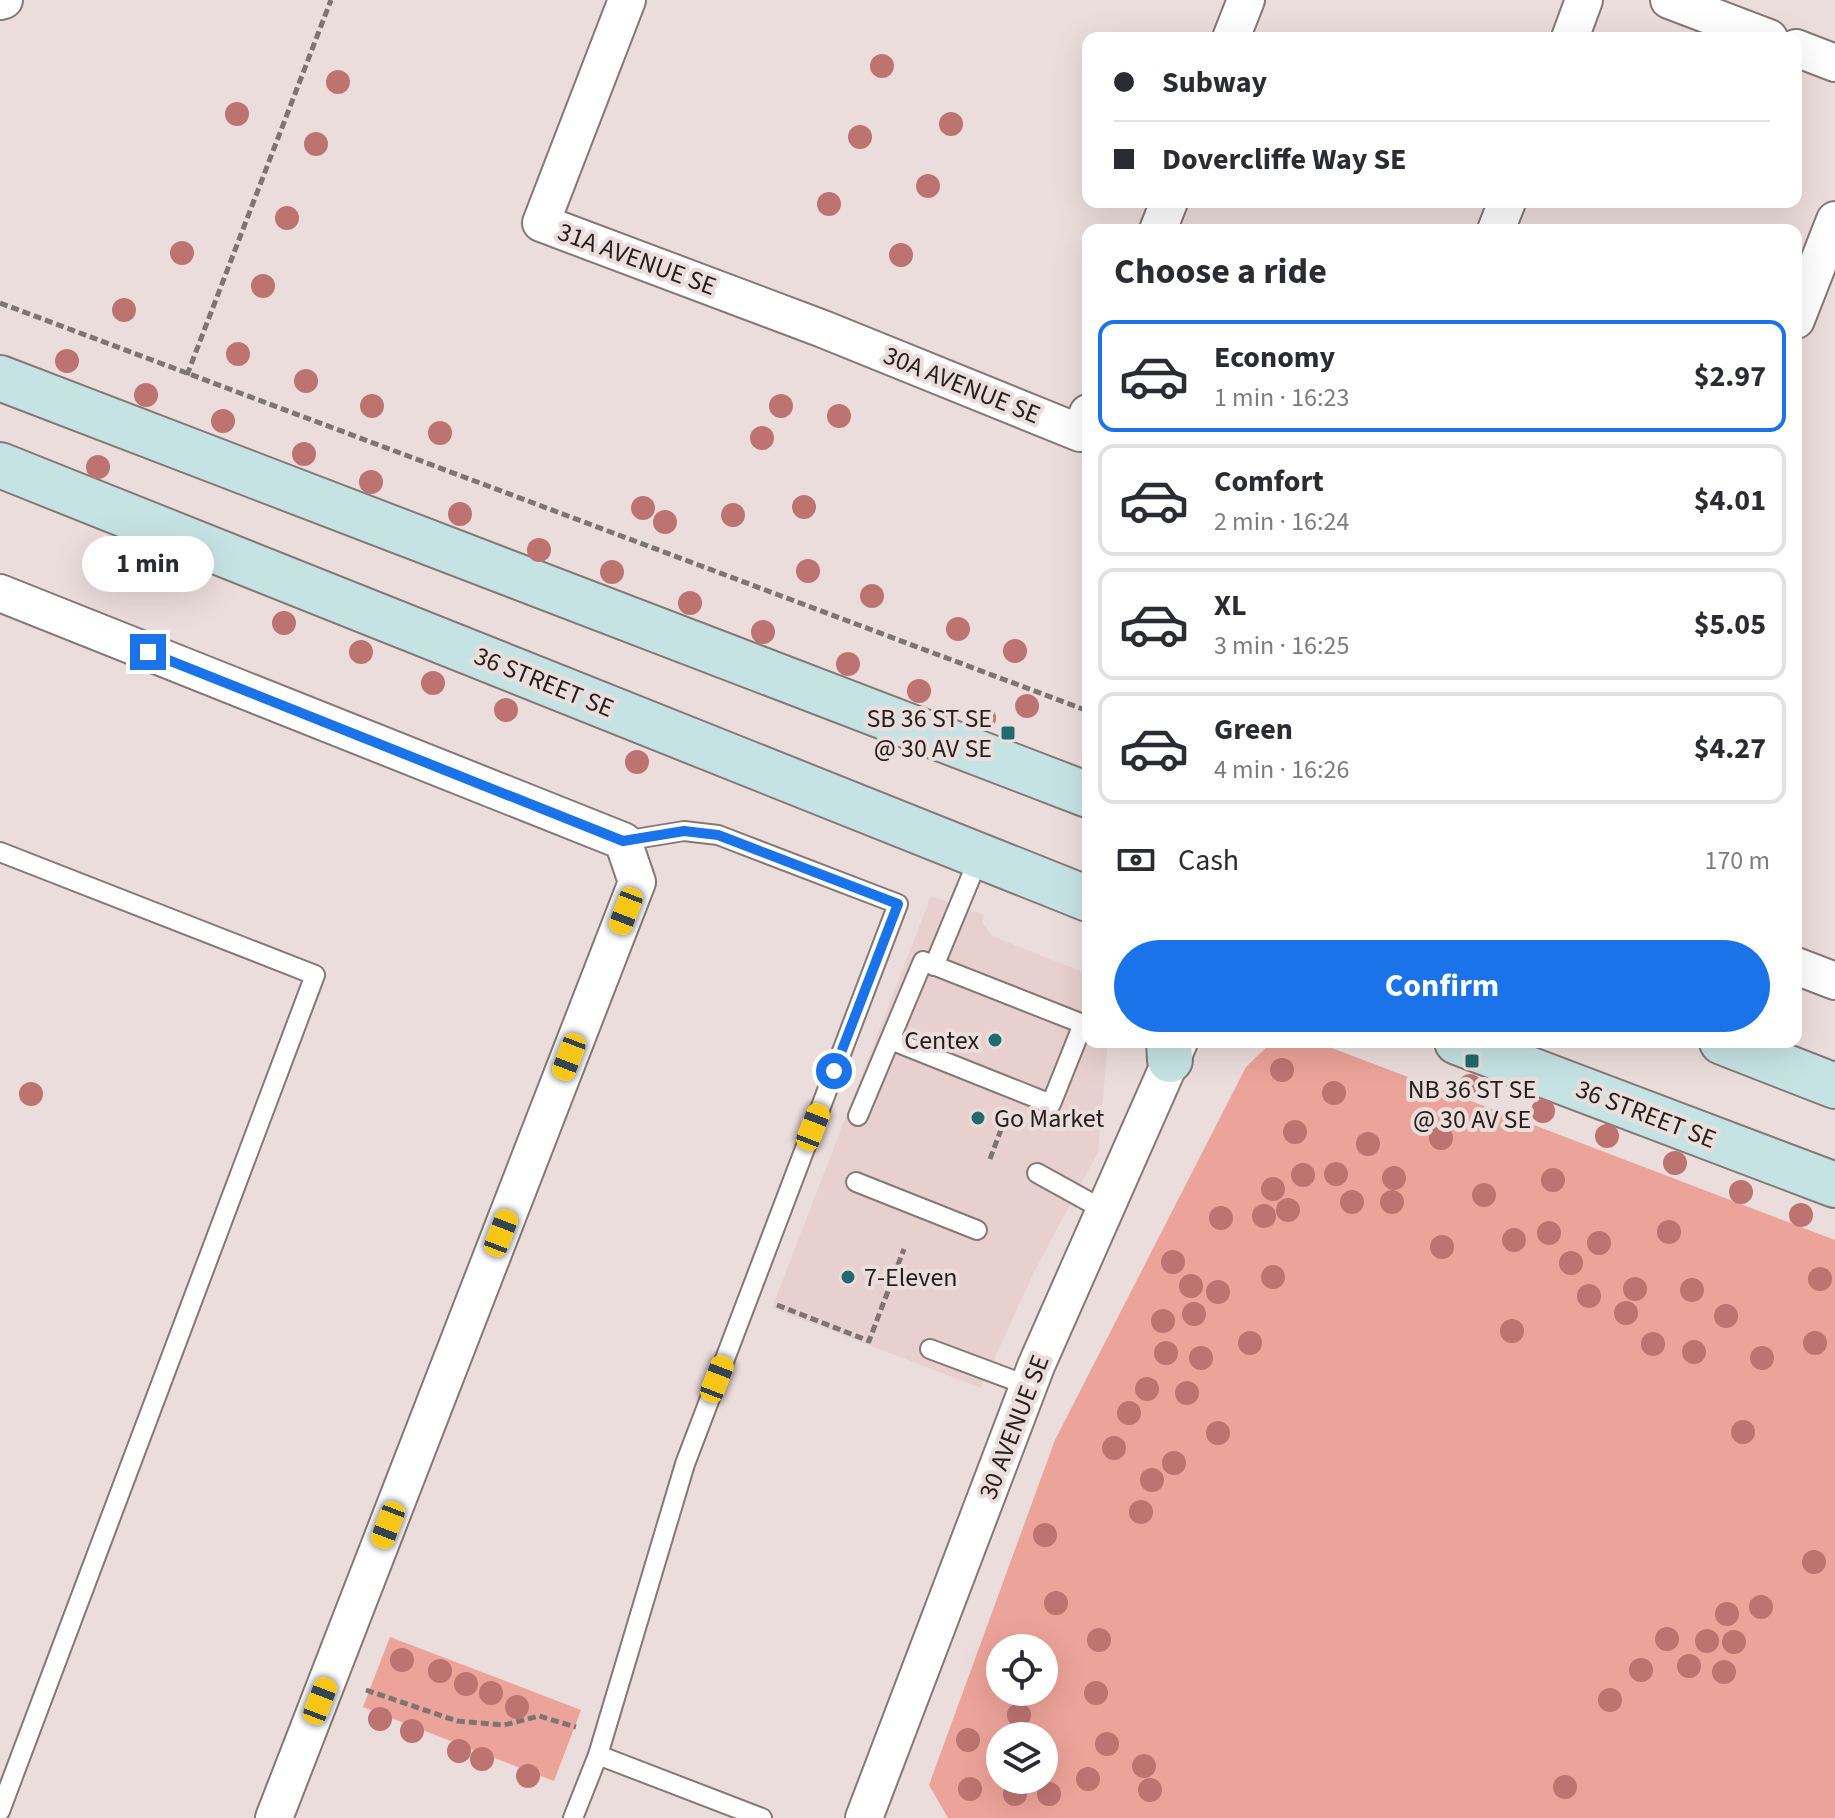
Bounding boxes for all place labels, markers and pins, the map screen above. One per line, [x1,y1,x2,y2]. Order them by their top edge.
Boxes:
place label: SB 36 ST SE @ 30 AV SE [866,700,992,767]
marker: SB 36 ST SE @ 30 AV SE [999,724,1017,742]
place label: Centex [904,1022,979,1059]
marker: Centex [986,1031,1004,1049]
marker: NB 36 ST SE @ 30 AV SE [1463,1052,1481,1070]
place label: NB 36 ST SE @ 30 AV SE [1408,1071,1536,1138]
place label: Go Market [994,1100,1104,1137]
marker: Go Market [969,1109,987,1127]
place label: 7-Eleven [864,1259,958,1296]
marker: 7-Eleven [839,1268,857,1286]

